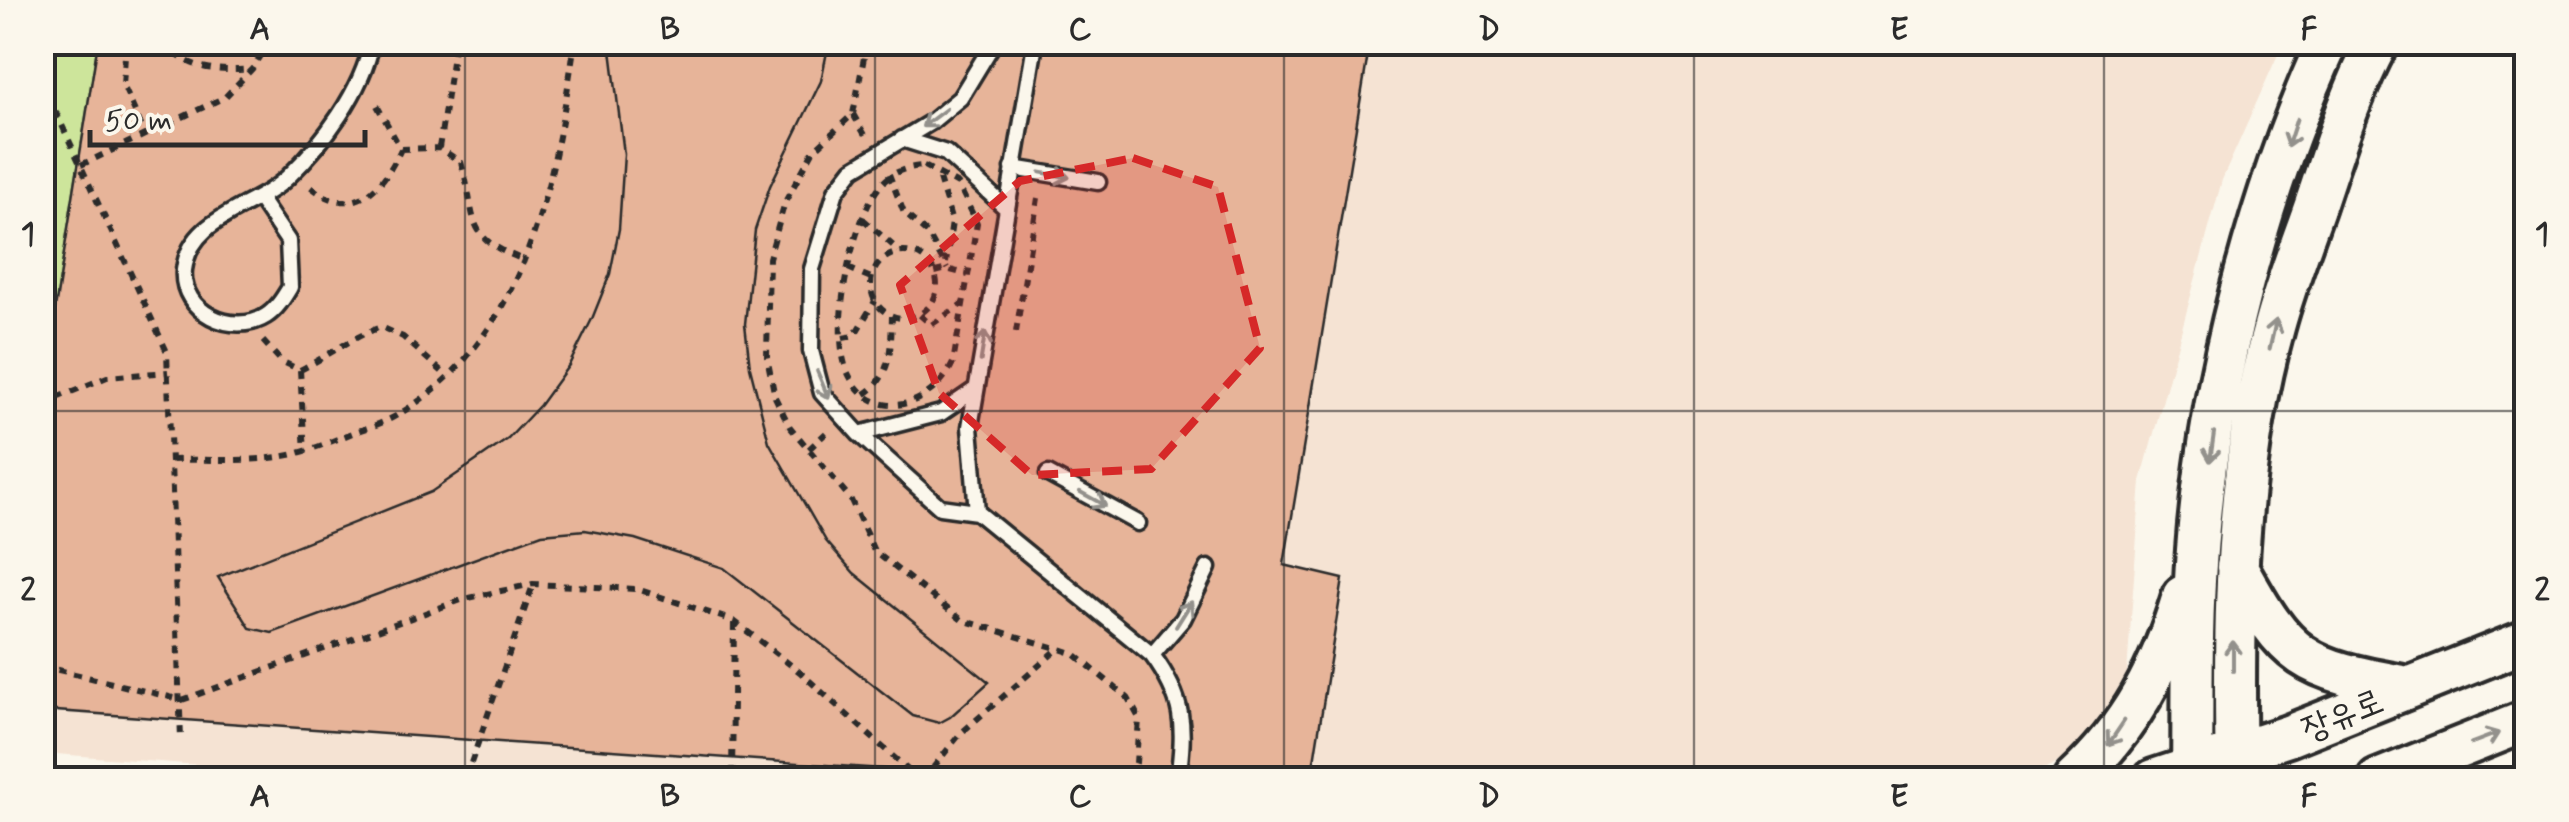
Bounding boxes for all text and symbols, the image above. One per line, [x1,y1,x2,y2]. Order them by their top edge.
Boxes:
text: A [250,9,270,51]
text: B [660,9,680,51]
text: C [1069,9,1092,51]
text: D [1478,9,1500,51]
text: E [1890,9,1909,51]
text: F [2301,9,2318,51]
scale bar [90,85,365,147]
text: 50 m [105,102,172,141]
one-way arrow [922,106,948,128]
one-way arrow [2281,116,2299,148]
one-way arrow [1039,166,1071,185]
text: 1 [21,214,35,256]
text: 1 [2535,214,2549,256]
one-way arrow [2265,319,2283,351]
one-way arrow [975,330,993,362]
one-way arrow [815,370,833,400]
one-way arrow [2202,430,2221,462]
one-way arrow [1078,489,1108,509]
text: 2 [20,570,36,612]
text: 2 [2534,570,2550,612]
one-way arrow [1173,600,1194,629]
one-way arrow [2224,640,2242,672]
street label: 장유로 [2295,679,2391,753]
one-way arrow [2106,718,2127,747]
one-way arrow [2469,727,2500,745]
text: A [250,776,270,818]
text: B [660,776,680,818]
text: C [1069,776,1092,818]
text: D [1478,776,1500,818]
text: E [1890,776,1909,818]
text: F [2301,776,2318,818]

